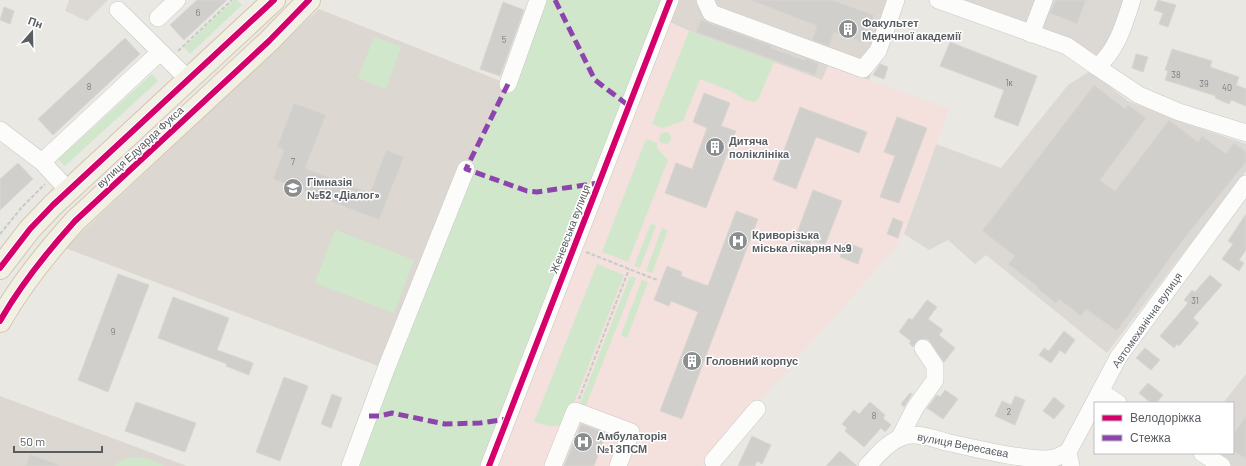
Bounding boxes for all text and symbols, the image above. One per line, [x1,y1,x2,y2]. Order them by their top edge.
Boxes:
house number: 6 [196,7,201,18]
north arrow [12,12,52,52]
text: Пн [27,14,45,31]
place label: Факультет Медичної академії [862,16,962,42]
building icon: Факультет Медичної академії [837,18,859,40]
house number: 5 [502,34,507,45]
house number: 38 [1171,69,1181,80]
house number: 1к [1005,77,1013,88]
house number: 39 [1199,78,1209,89]
house number: 8 [87,81,92,92]
house number: 40 [1222,82,1232,93]
street label: вулиця Едуарда Фукса [93,102,186,190]
place label: Дитяча поліклініка [729,134,790,160]
building icon: Дитяча поліклініка [704,136,726,158]
house number: 7 [291,156,296,167]
place label: Гімназія №52 «Діалог» [307,175,380,201]
school or university icon: Гімназія №52 «Діалог» [282,177,304,199]
street label: Женевська вулиця [547,182,593,275]
place label: Криворізька міська лікарня №9 [752,228,852,254]
hospital icon: Криворізька міська лікарня №9 [727,230,749,252]
street label: Автомеханічна вулиця [1109,270,1184,370]
house number: 31 [1191,295,1199,306]
house number: 9 [111,326,116,337]
building icon: Головний корпус [681,350,703,372]
place label: Головний корпус [706,354,798,367]
legend [1094,402,1234,454]
house number: 2 [1007,406,1012,417]
house number: 8 [872,410,877,421]
text: Велодоріжка [1130,410,1201,425]
scale bar [14,428,102,454]
place label: Амбулаторія №1 ЗПСМ [597,429,667,455]
street label: вулиця Вересаєва [916,429,1011,460]
text: Стежка [1130,430,1171,444]
hospital icon: Амбулаторія №1 ЗПСМ [572,431,594,453]
text: 50 m [20,434,45,448]

